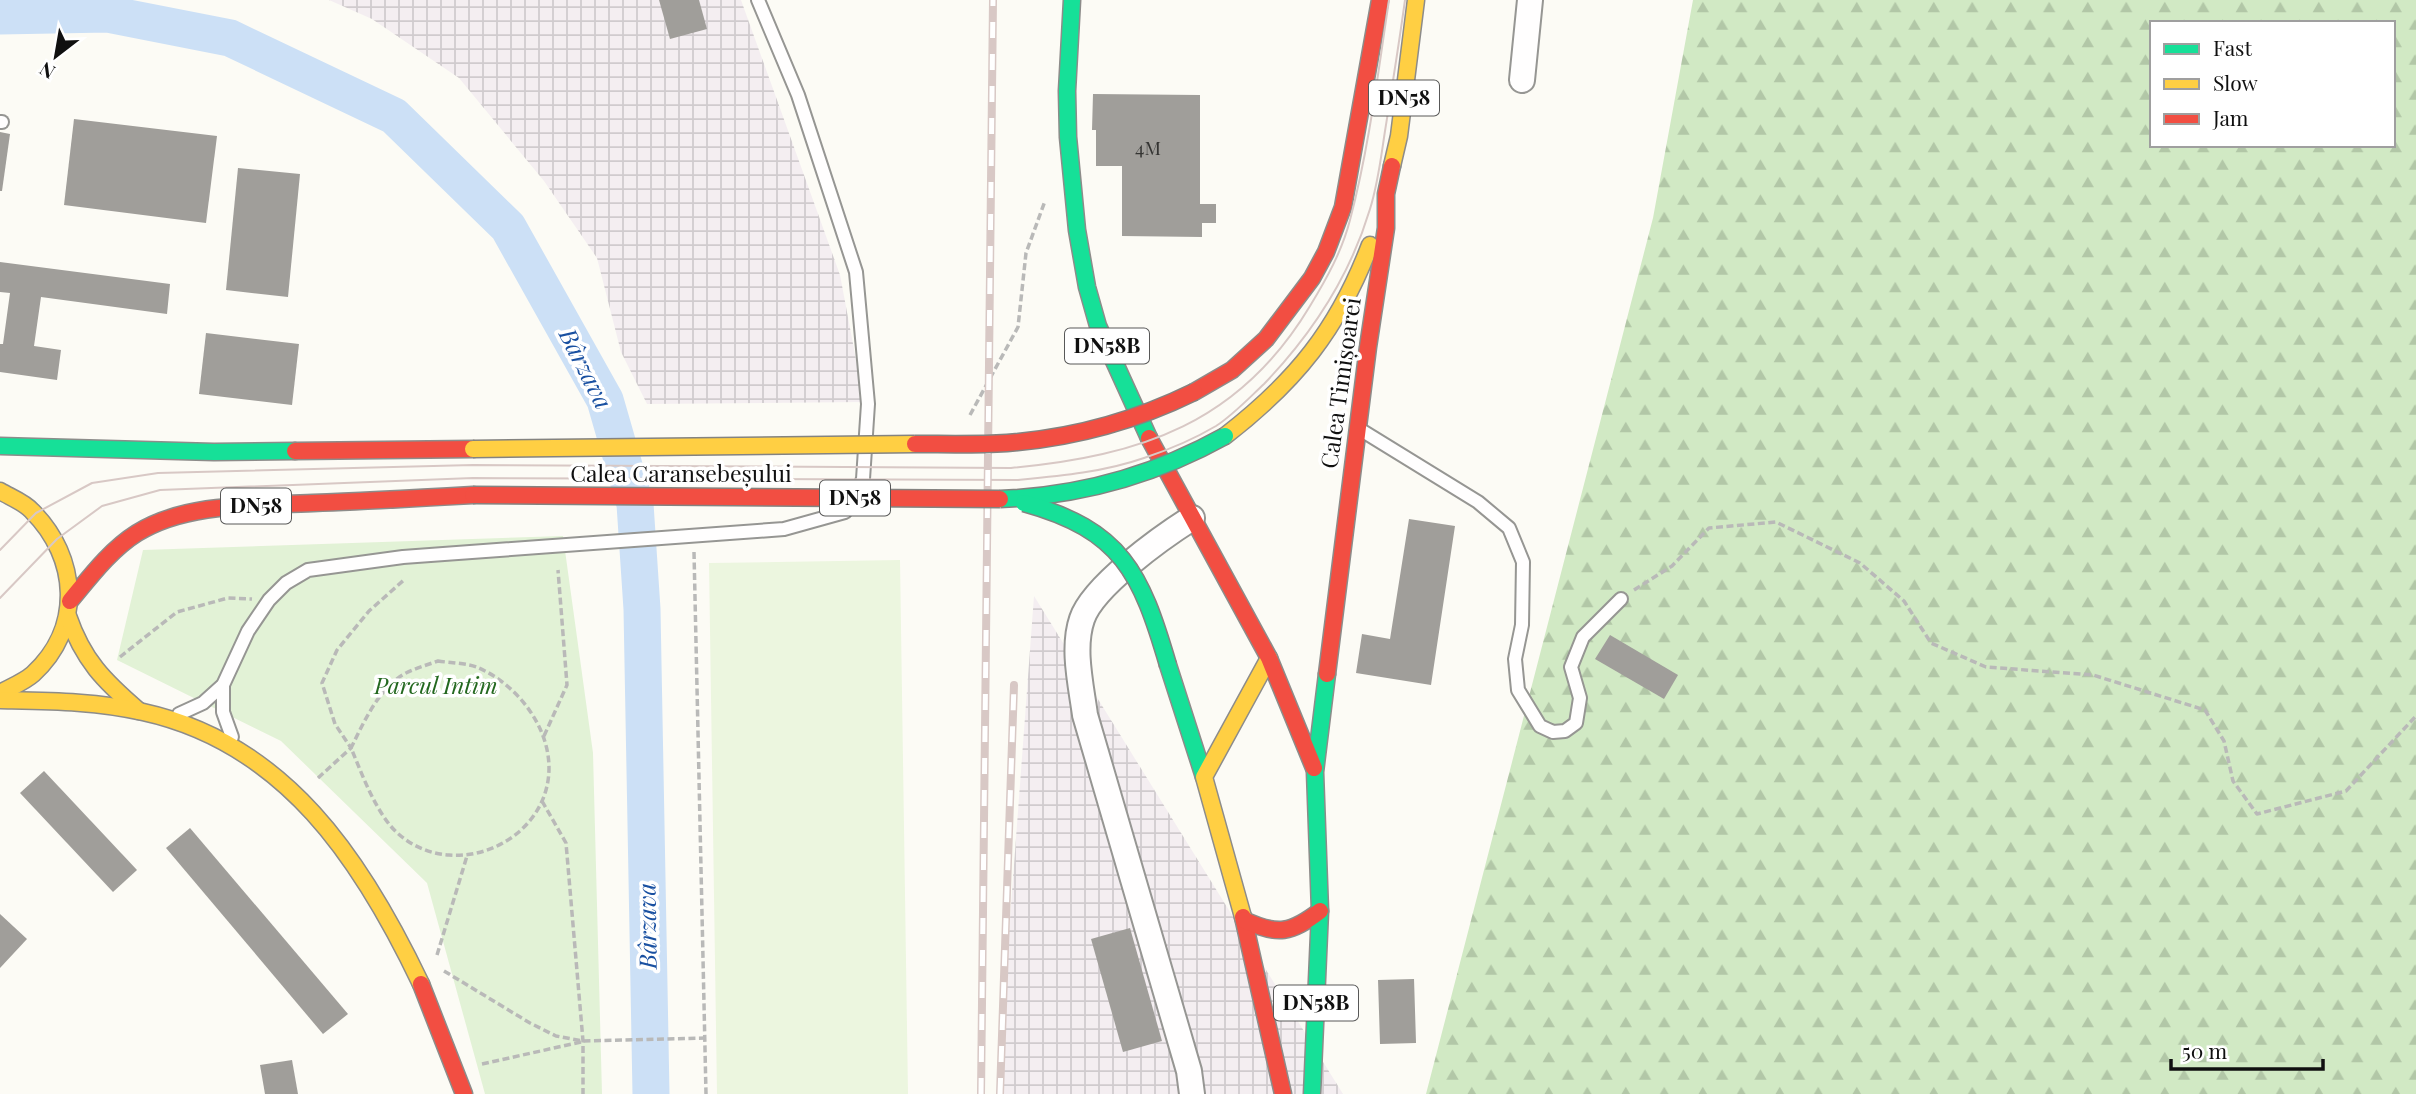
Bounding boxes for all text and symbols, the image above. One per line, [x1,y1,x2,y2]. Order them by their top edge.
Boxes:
north arrow [21,21,91,91]
legend [2150,21,2395,147]
text: Fast [2213,33,2252,61]
text: N [34,57,59,86]
text: Slow [2213,68,2258,96]
road number: DN58 [1369,80,1439,116]
text: Jam [2212,103,2249,131]
house number: 4M [1135,134,1161,160]
street label: Calea Timișoarei [1312,295,1367,470]
water label: Bârzava [552,321,621,414]
road number: DN58B [1065,328,1149,364]
street label: Calea Caransebeșului [570,457,792,488]
road number: DN58 [820,480,890,516]
road number: DN58 [221,489,291,524]
park label: Parcul Intim [373,669,498,700]
water label: Bârzava [629,882,663,971]
road number: DN58B [1274,986,1358,1020]
scale bar [2171,1028,2323,1072]
text: 50 m [2182,1036,2228,1064]

